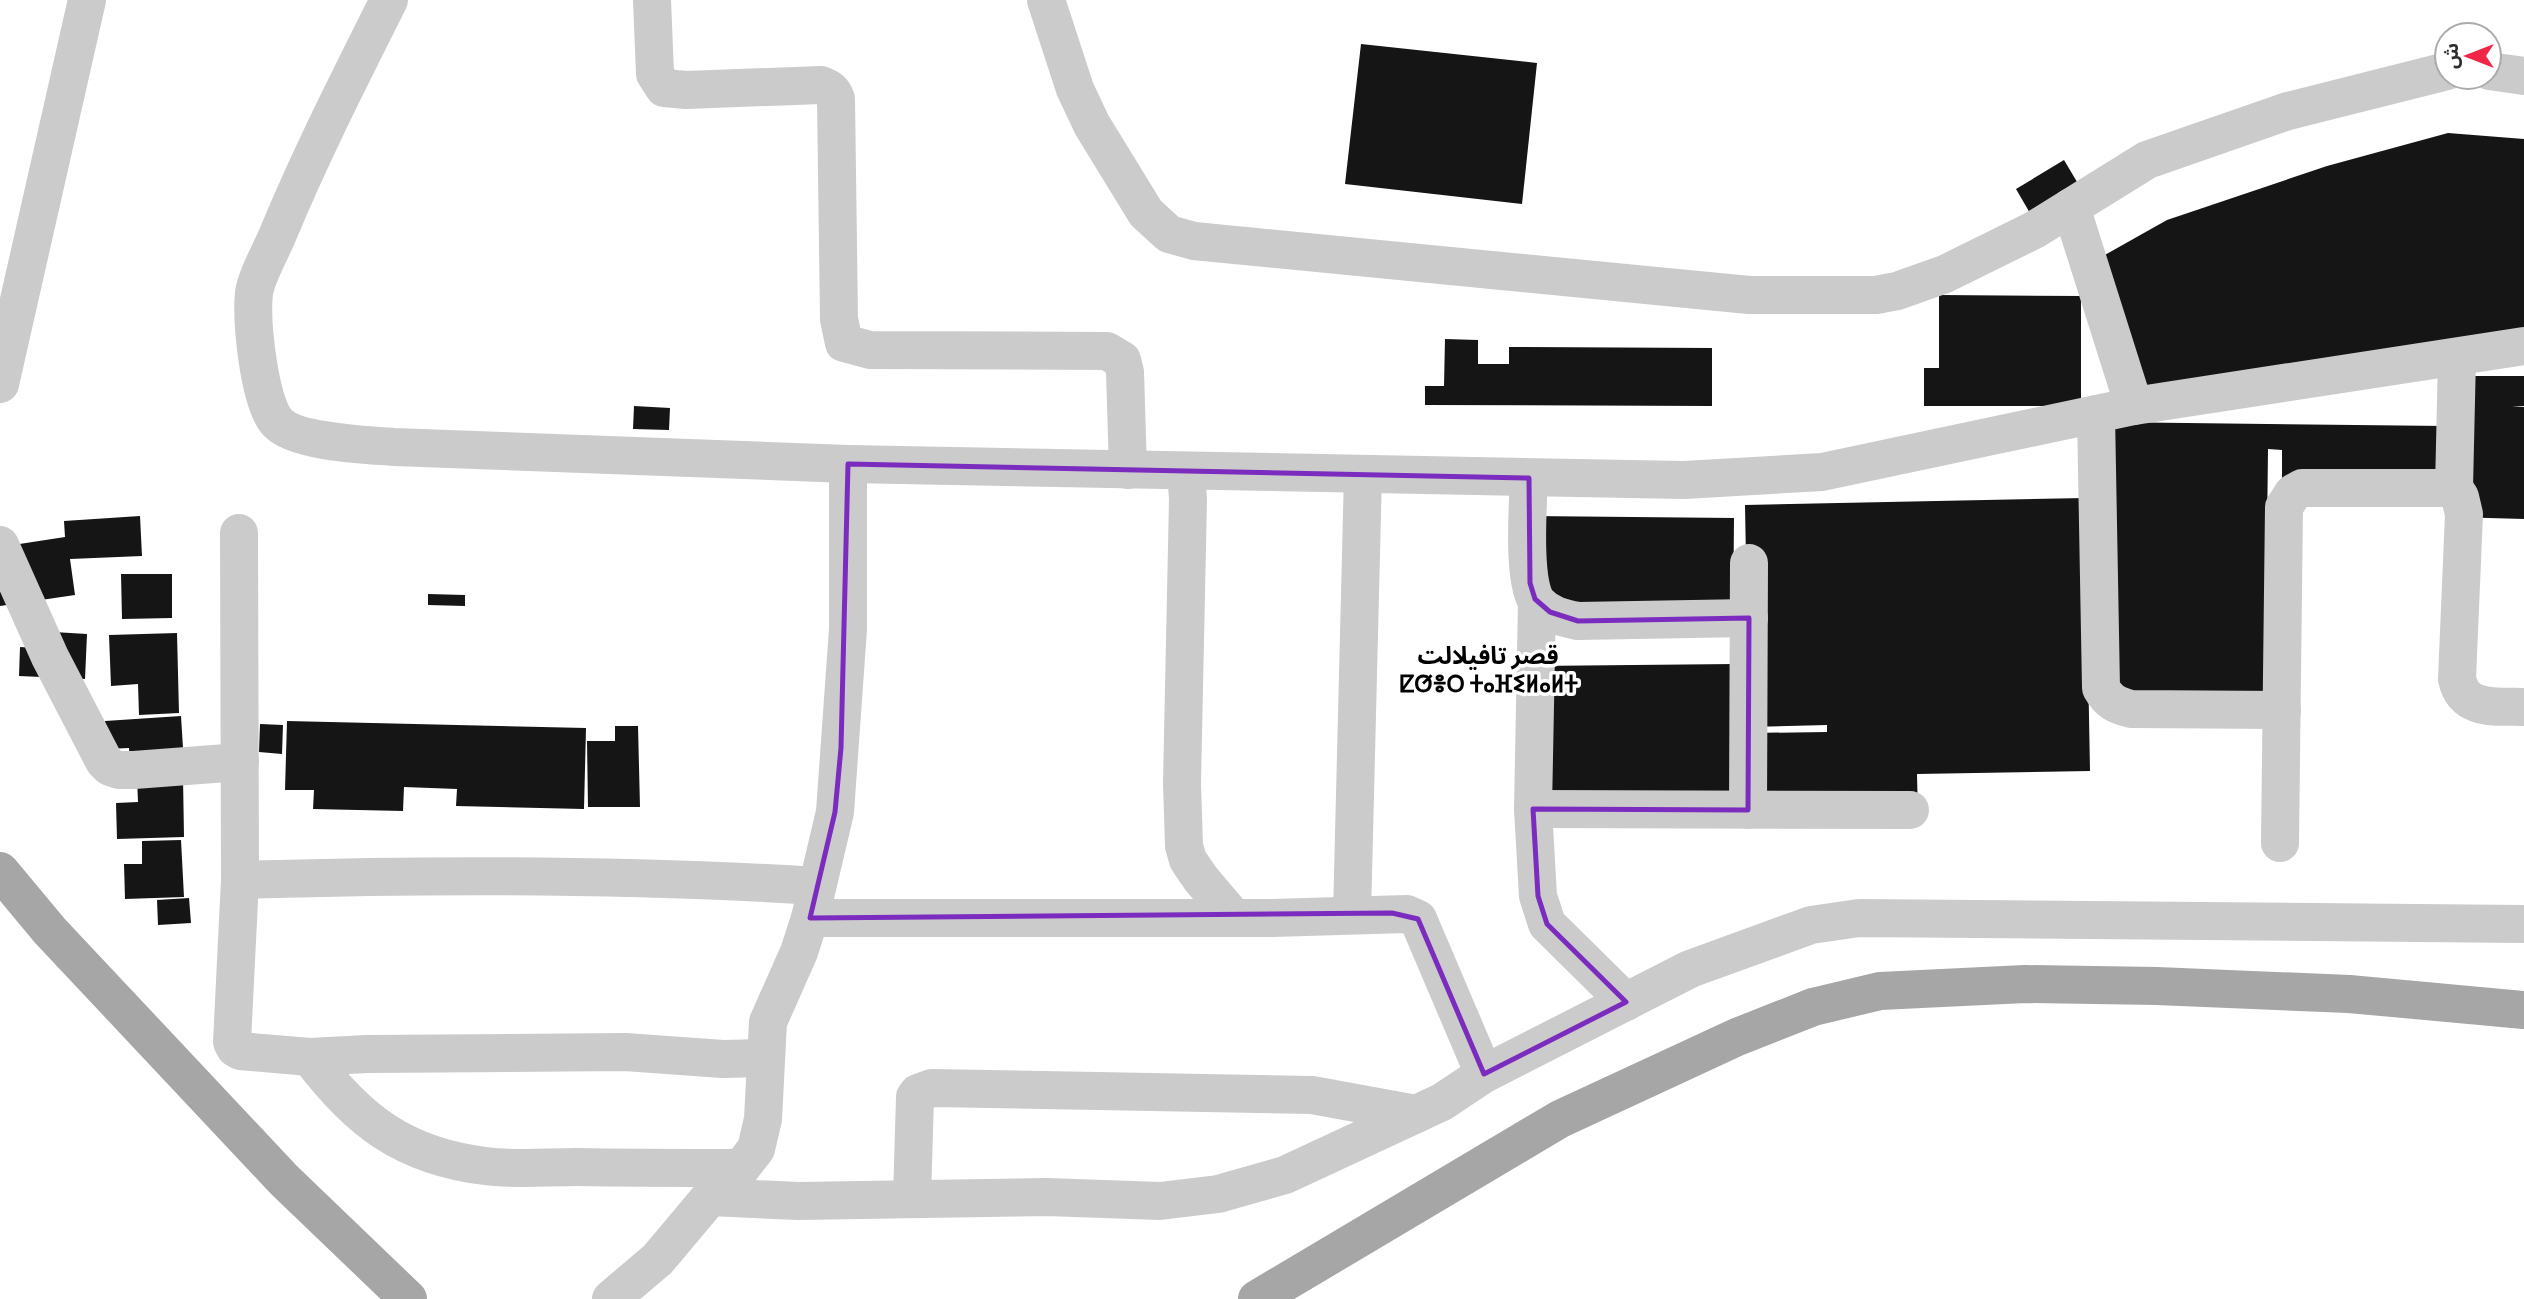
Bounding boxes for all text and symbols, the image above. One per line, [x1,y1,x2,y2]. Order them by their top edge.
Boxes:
north arrow [2433,21,2503,91]
text: ش [2440,43,2463,69]
district label: قصر تافيلالت ⵇⵚⴻⵔ ⵜⴰⴼⵉⵍⴰⵍⵜ [1398,642,1578,698]

